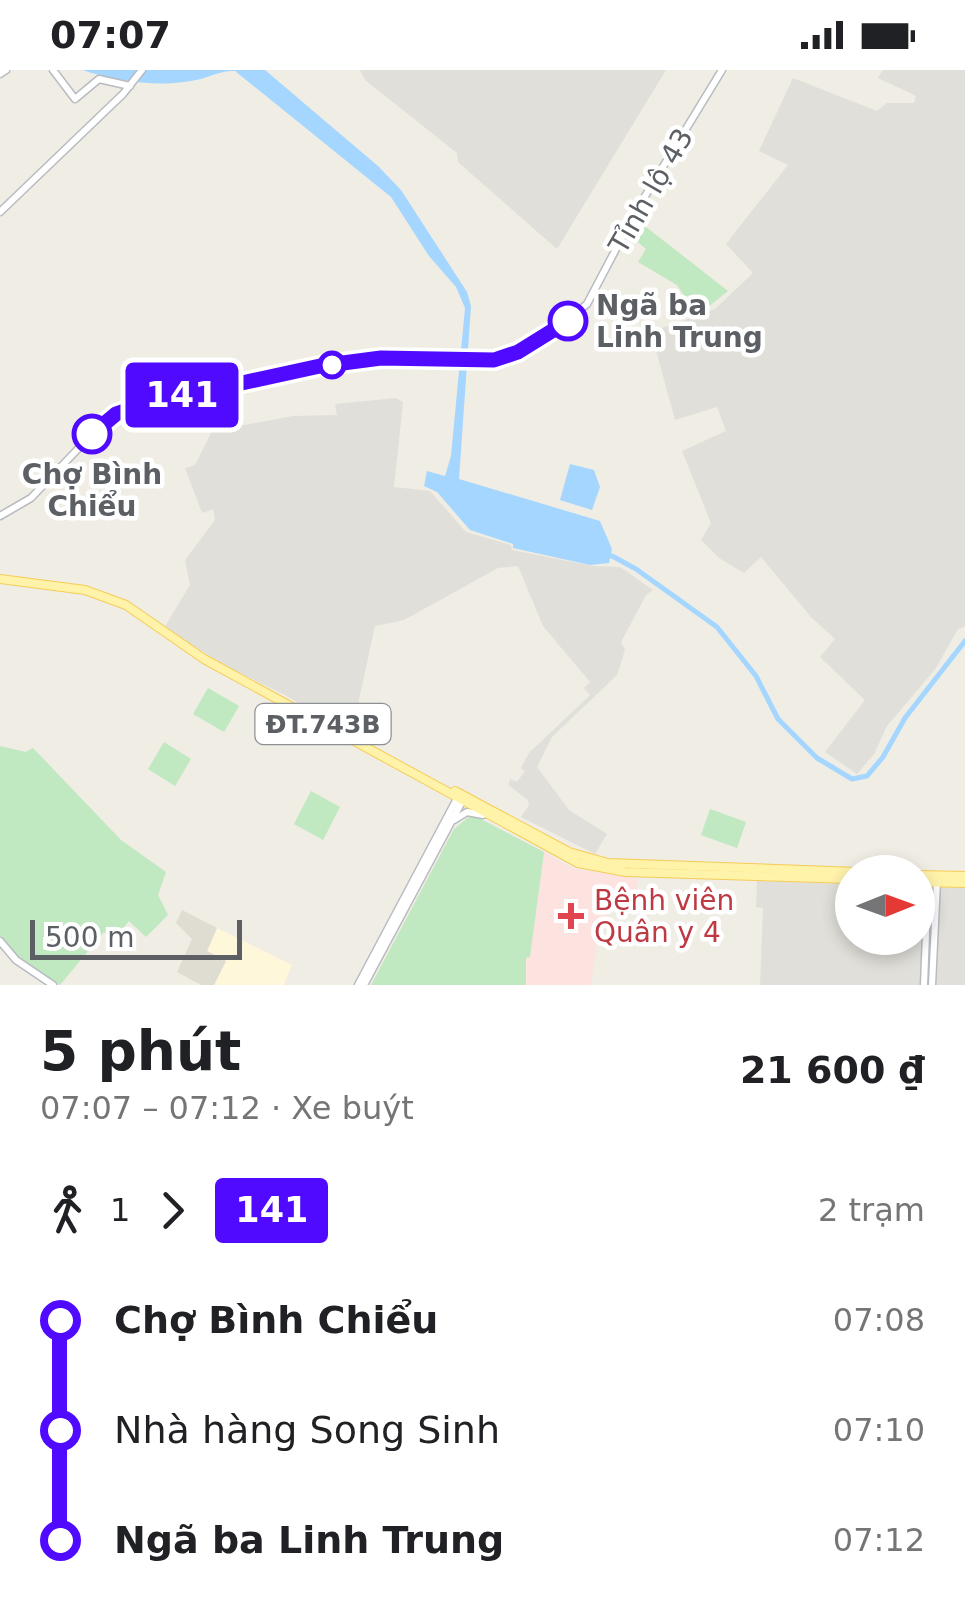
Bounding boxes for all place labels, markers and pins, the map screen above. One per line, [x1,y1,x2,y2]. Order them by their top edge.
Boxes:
place label: Ngã ba Linh Trung [596,289,763,354]
marker: Ngã ba Linh Trung [549,302,587,340]
unlabelled marker [319,352,345,378]
marker: Chợ Bình Chiểu [73,415,111,453]
place label: Chợ Bình Chiểu [22,458,162,523]
place label: Bệnh viên Quân y 4 [594,884,734,949]
marker: Bệnh viên Quân y 4 [558,903,584,929]

